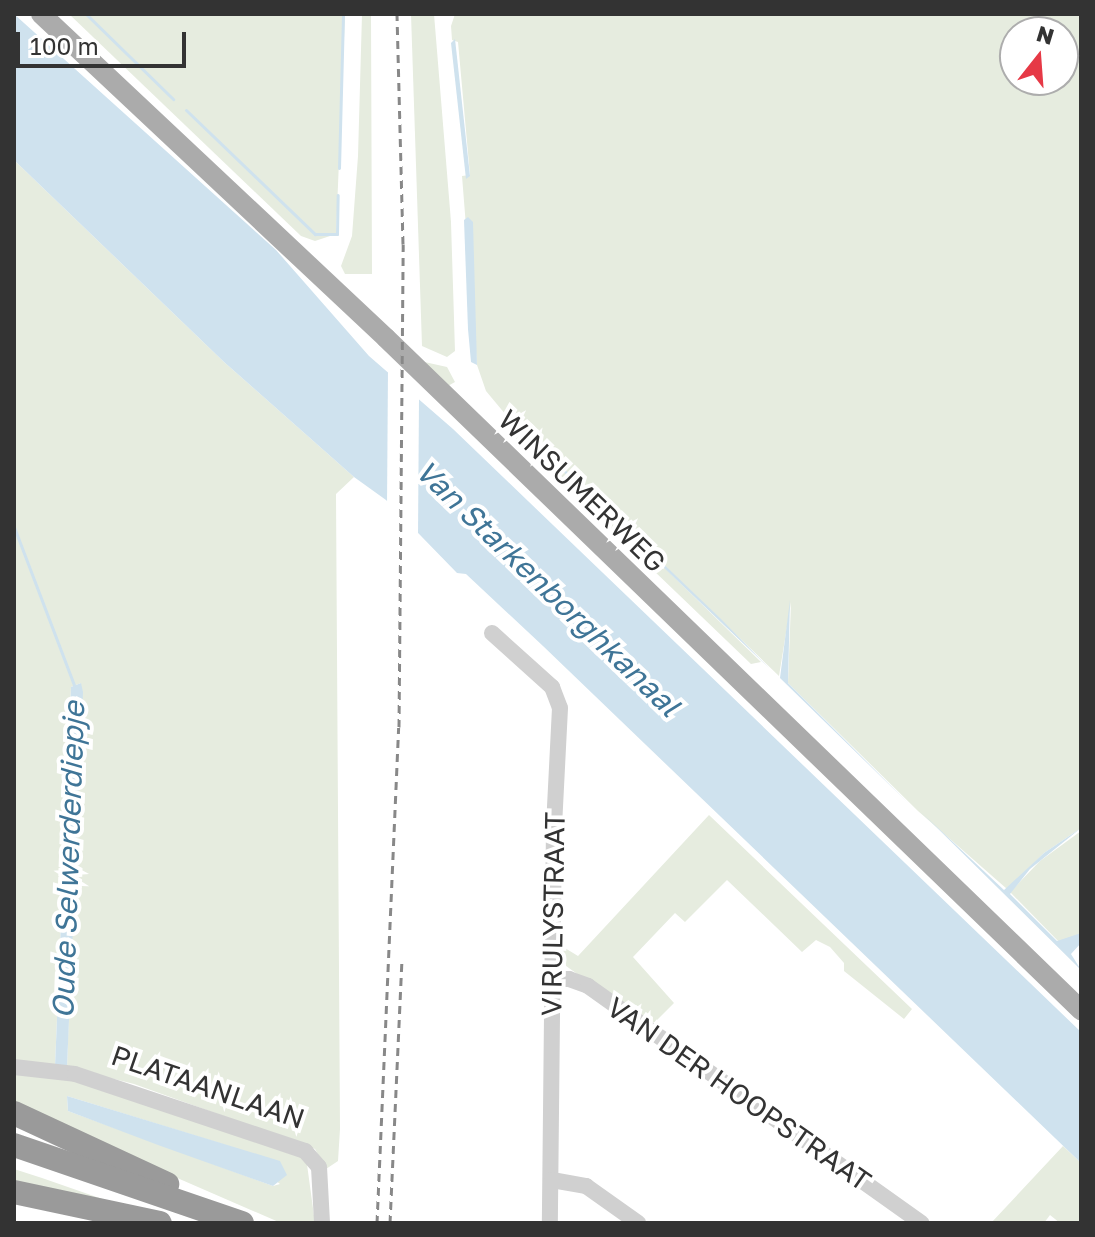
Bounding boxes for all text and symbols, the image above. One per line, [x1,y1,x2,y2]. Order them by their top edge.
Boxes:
scale bar [20,16,190,66]
north arrow [999,16,1079,96]
text: N [1034,19,1058,50]
text: 100 m [30,31,99,60]
street label: WINSUMERWEG [492,403,672,579]
water label: Van Starkenborghkanaal [409,452,687,724]
water label: Oude Selwerderdiepje [44,701,92,1019]
street label: VIRULYSTRAAT [534,812,572,1016]
street label: VAN DER HOOPSTRAAT [601,990,877,1198]
street label: PLATAANLAAN [107,1038,309,1136]

